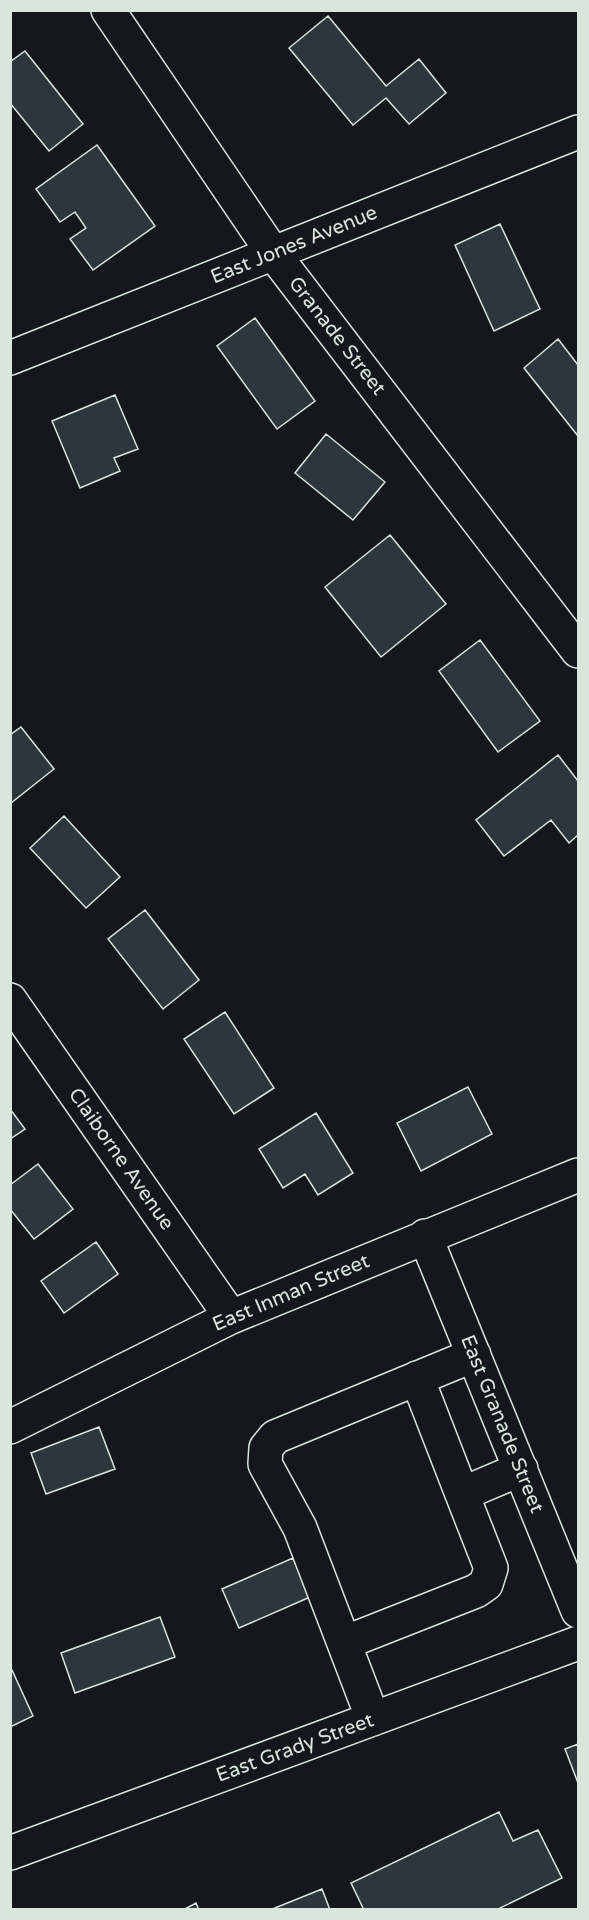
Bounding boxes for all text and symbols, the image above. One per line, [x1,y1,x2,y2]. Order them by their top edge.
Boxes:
street label: East Jones Avenue [207,201,381,289]
street label: Granade Street [283,272,391,400]
street label: Claiborne Avenue [63,1083,179,1235]
street label: East Inman Street [209,1249,373,1337]
street label: East Granade Street [455,1331,549,1517]
street label: East Grady Street [213,1708,377,1788]

